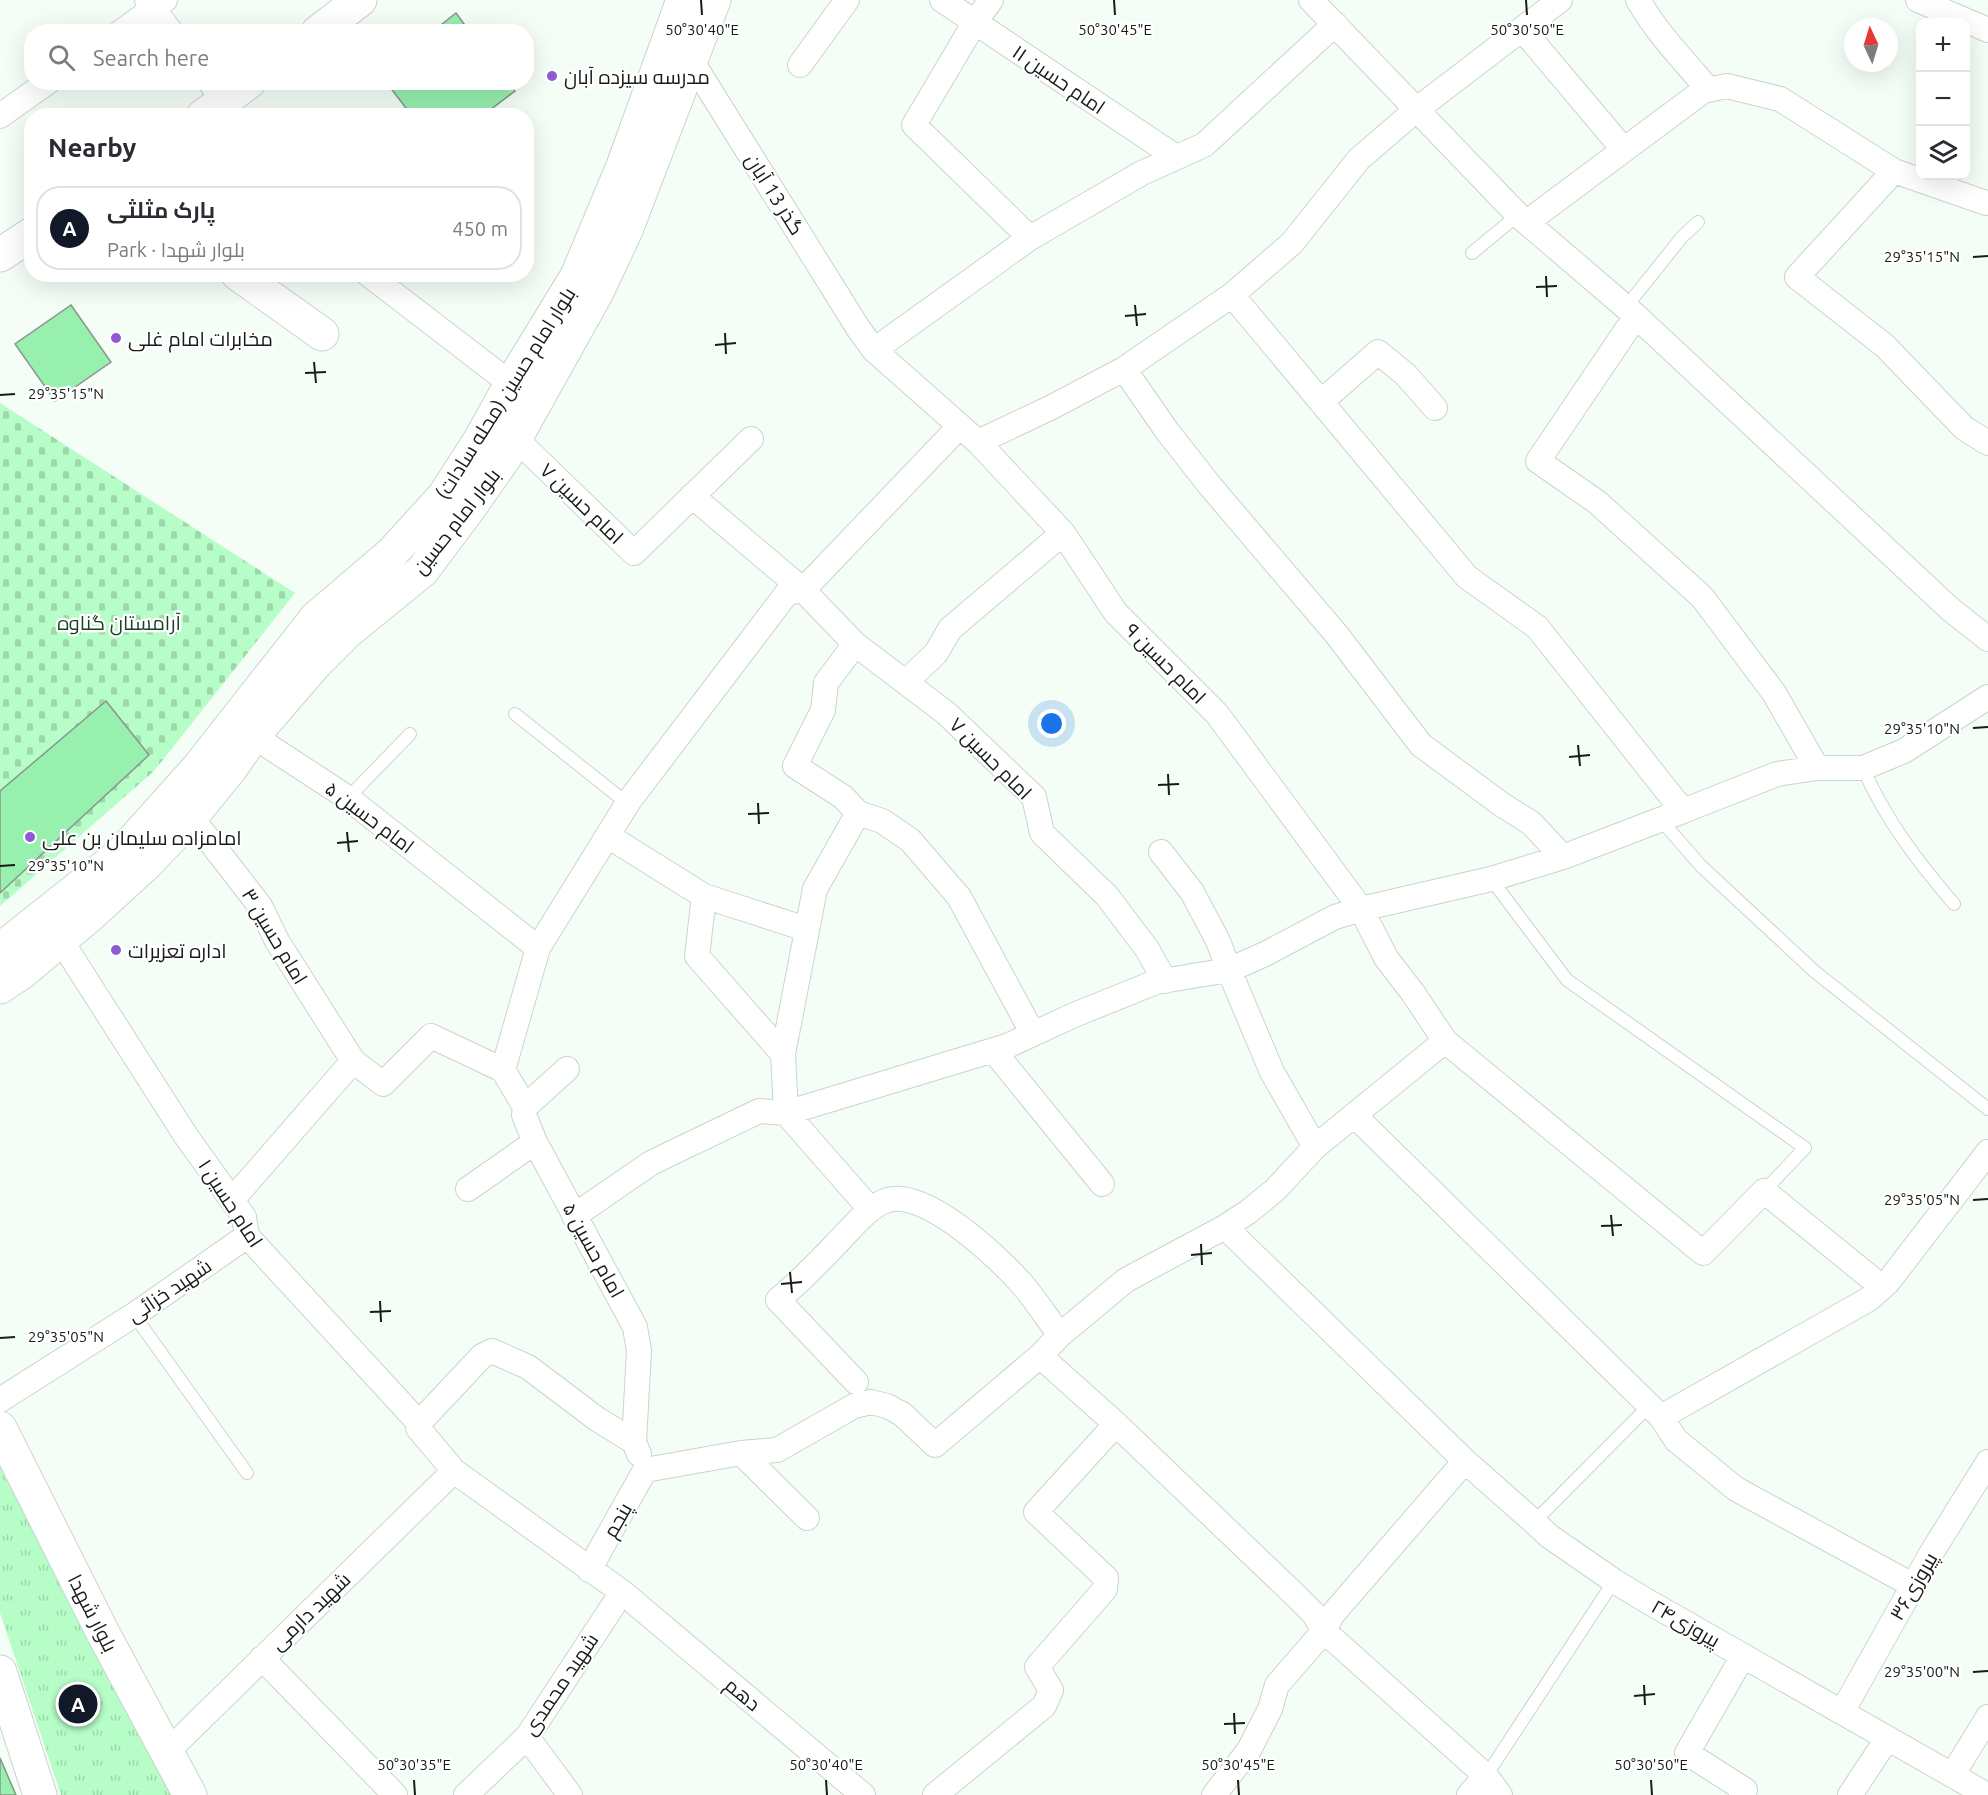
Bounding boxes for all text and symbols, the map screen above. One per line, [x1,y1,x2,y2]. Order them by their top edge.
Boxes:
north arrow [1844,18,1898,72]
map controls [1916,18,1970,180]
button: + [1916,18,1970,72]
text: 50°30'40"E [665,21,739,38]
text: 50°30'45"E [1078,21,1152,38]
text: 50°30'50"E [1490,21,1564,38]
search box [24,24,534,90]
street label: امام حسین ۱۱ [1007,40,1110,121]
icon: search [45,41,78,74]
text: Search here [93,45,209,70]
place label: مدرسه سیزده آبان [564,65,710,90]
marker: مدرسه سیزده آبان [545,69,559,83]
button: − [1916,72,1970,126]
button: layers [1916,126,1970,180]
text: Nearby [48,133,136,162]
street label: گذر 13 آبان [739,149,809,240]
text: پارک مثلثی [107,197,215,222]
text: A [62,217,77,240]
text: 450 m [452,217,508,240]
text: Park · بلوار شهدا [107,238,245,261]
text: 29°35'15"N [1884,248,1960,265]
street label: بلوار امام حسین (محله سادات) [430,283,582,505]
place label: مخابرات امام غلی [128,327,273,353]
marker: مخابرات امام غلی [109,331,123,345]
text: 29°35'15"N [28,385,104,402]
street label: امام حسین ۷ [534,458,628,550]
street label: بلوار امام حسین [408,464,507,580]
park label: آرامستان گناوه [57,611,181,636]
street label: امام حسین ۹ [1119,618,1211,710]
your location [1037,709,1066,738]
street label: امام حسین ۷ [943,712,1037,806]
text: 29°35'10"N [1884,720,1960,737]
street label: امام حسین ۵ [319,776,419,860]
place label: امامزاده سلیمان بن علی [42,826,242,851]
marker: امامزاده سلیمان بن علی [23,830,37,844]
text: 29°35'10"N [28,857,104,874]
street label: امام حسین ۳ [235,884,313,990]
place label: اداره تعزیرات [128,939,227,963]
marker: اداره تعزیرات [109,943,123,957]
street label: امام حسین ۱ [192,1155,268,1253]
text: 29°35'05"N [1884,1191,1960,1208]
street label: امام حسین ۵ [556,1199,629,1303]
street label: شهید خزائی [123,1254,217,1328]
text: 29°35'05"N [28,1328,104,1345]
street label: پنجم [598,1498,639,1543]
street label: پیروزی۳۶ [1884,1547,1944,1625]
street label: شهید دارمی [265,1567,356,1656]
street label: بلوار شهدا [62,1570,122,1657]
street label: پیروزی۲۴ [1647,1594,1725,1654]
street label: شهید محمدی [517,1629,604,1740]
text: 29°35'00"N [1884,1663,1960,1680]
street label: دهم [719,1673,765,1718]
pin: A [58,1682,98,1726]
text: 50°30'35"E [377,1756,451,1773]
text: 50°30'40"E [789,1756,863,1773]
text: 50°30'45"E [1201,1756,1275,1773]
text: 50°30'50"E [1614,1756,1688,1773]

